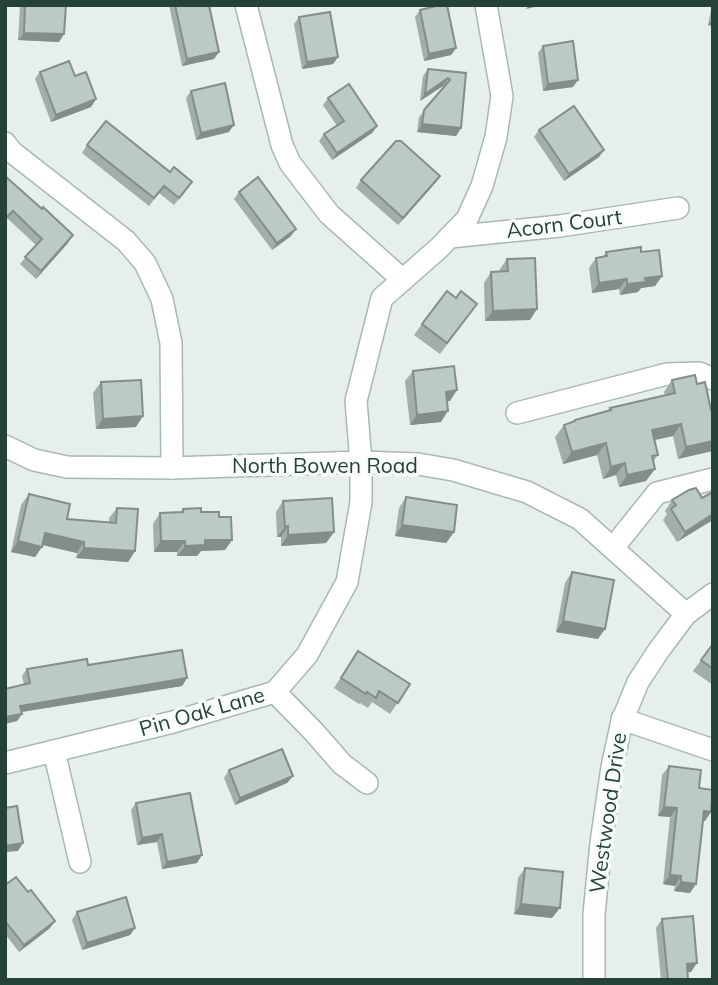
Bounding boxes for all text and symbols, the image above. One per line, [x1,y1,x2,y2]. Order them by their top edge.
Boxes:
street label: Acorn Court [505,203,623,243]
street label: North Bowen Road [232,452,418,478]
street label: Pin Oak Lane [136,681,267,741]
street label: Westwood Drive [583,731,631,895]

